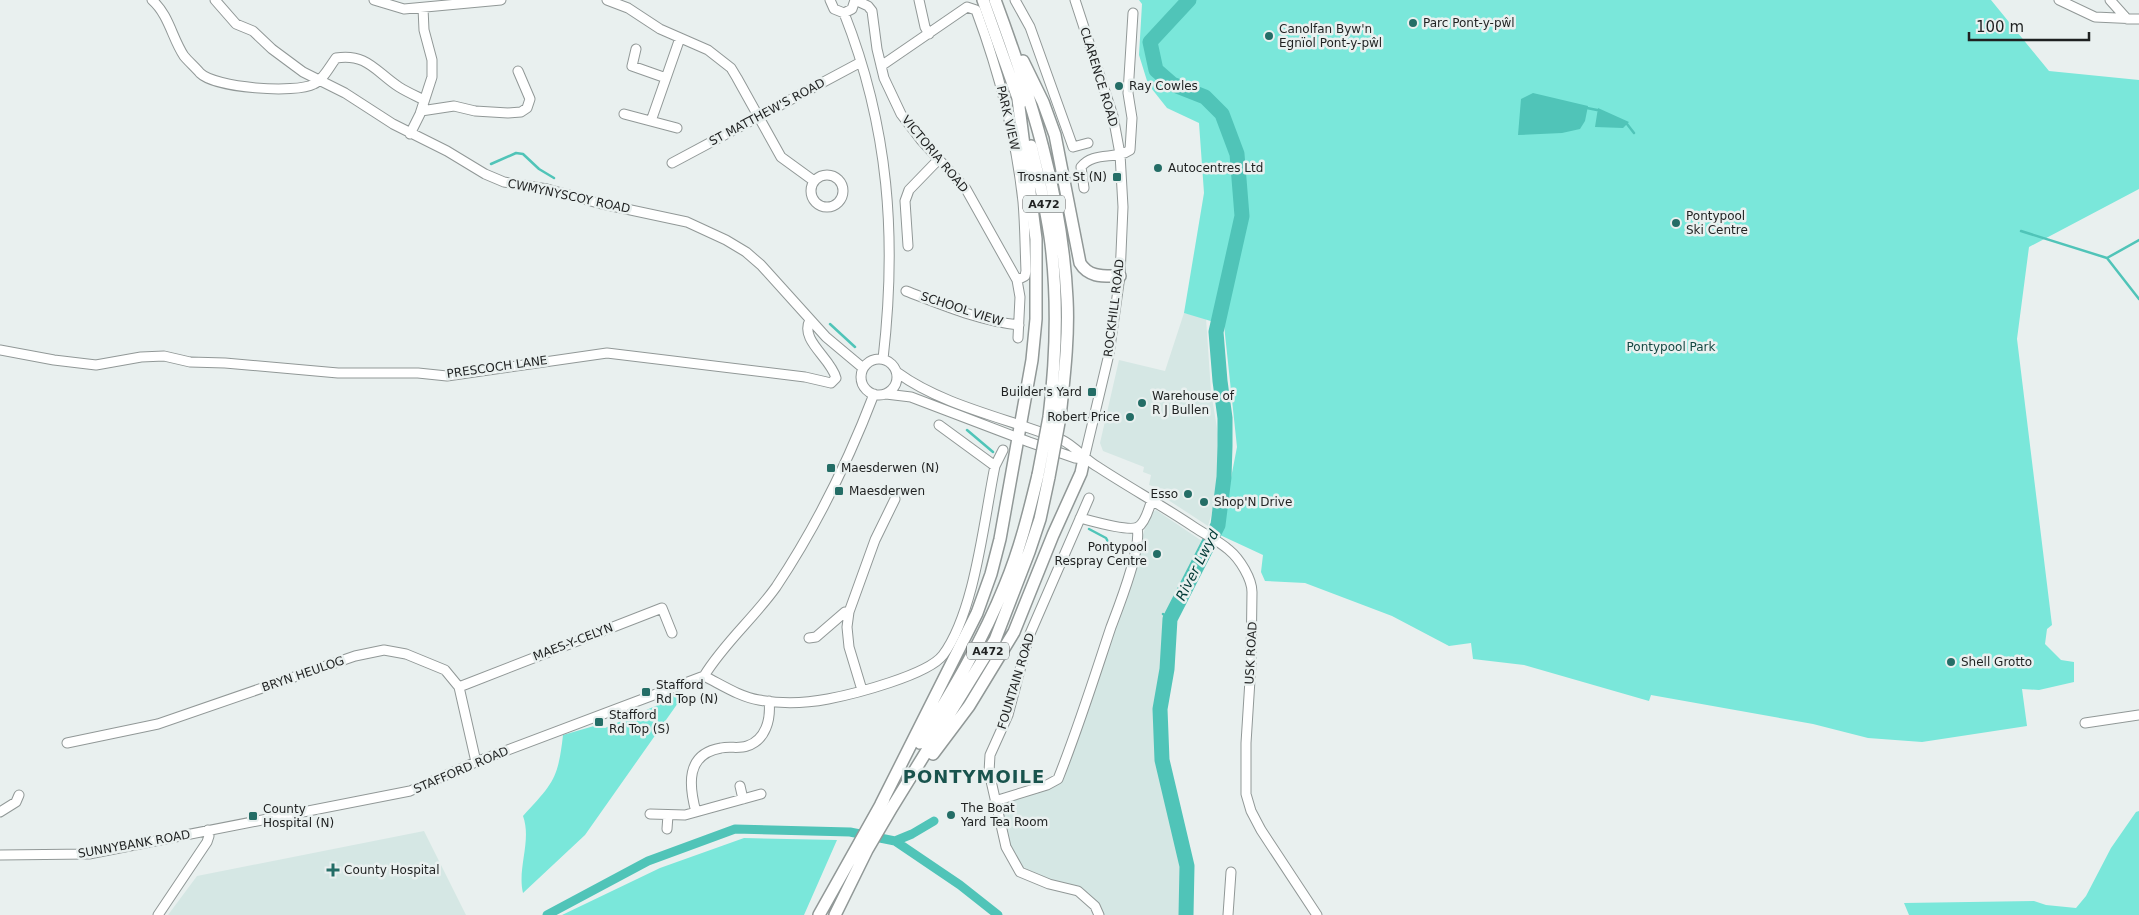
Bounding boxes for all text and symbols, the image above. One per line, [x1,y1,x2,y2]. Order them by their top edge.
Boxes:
scale bar [1969,10,2089,42]
place label: Parc Pont-y-pŵl [1423,16,1515,30]
marker: Parc Pont-y-pŵl [1407,17,1419,29]
text: 100 m [1976,18,2024,36]
place label: Canolfan Byw'n Egnïol Pont-y-pŵl [1279,22,1382,50]
street label: CLARENCE ROAD [1077,26,1121,128]
marker: Canolfan Byw'n Egnïol Pont-y-pŵl [1263,30,1275,42]
street label: ST MATTHEW'S ROAD [707,76,827,148]
place label: Ray Cowles [1129,79,1198,93]
marker: Ray Cowles [1113,80,1125,92]
street label: PARK VIEW [994,84,1022,152]
street label: VICTORIA ROAD [899,113,971,195]
place label: Autocentres Ltd [1168,161,1263,175]
marker: Autocentres Ltd [1152,162,1164,174]
place label: Trosnant St (N) [1017,170,1107,184]
marker: Trosnant St (N) [1111,171,1123,183]
street label: CWMYNYSCOY ROAD [506,176,632,216]
road number: A472 [1023,195,1065,212]
place label: Pontypool Ski Centre [1686,209,1748,237]
marker: Pontypool Ski Centre [1670,217,1682,229]
street label: ROCKHILL ROAD [1101,258,1127,358]
street label: SCHOOL VIEW [919,289,1005,329]
park label: Pontypool Park [1627,340,1716,354]
street label: PRESCOCH LANE [446,353,548,381]
place label: Builder's Yard [1001,385,1082,399]
marker: Builder's Yard [1086,386,1098,398]
place label: Warehouse of R J Bullen [1152,389,1235,417]
marker: Warehouse of R J Bullen [1136,397,1148,409]
place label: Robert Price [1047,410,1120,424]
marker: Robert Price [1124,411,1136,423]
place label: Maesderwen (N) [841,461,939,475]
marker: Maesderwen (N) [825,462,837,474]
place label: Maesderwen [849,484,925,498]
marker: Maesderwen [833,485,845,497]
place label: Esso [1151,487,1178,501]
marker: Esso [1182,488,1194,500]
place label: Shop'N Drive [1214,495,1292,509]
marker: Shop'N Drive [1198,496,1210,508]
water label: River Lwyd [1172,527,1222,603]
place label: Pontypool Respray Centre [1055,540,1147,568]
marker: Pontypool Respray Centre [1151,548,1163,560]
street label: MAES-Y-CELYN [531,620,615,664]
street label: USK ROAD [1242,621,1260,685]
street label: FOUNTAIN ROAD [995,631,1037,731]
road number: A472 [967,642,1009,659]
street label: BRYN HEULOG [260,653,346,695]
place label: Shell Grotto [1961,655,2032,669]
marker: Shell Grotto [1945,656,1957,668]
place label: Stafford Rd Top (N) [656,678,718,706]
marker: Stafford Rd Top (N) [640,686,652,698]
place label: Stafford Rd Top (S) [609,708,670,736]
marker: Stafford Rd Top (S) [593,716,605,728]
street label: STAFFORD ROAD [411,744,511,796]
district label: PONTYMOILE [903,766,1045,787]
place label: The Boat Yard Tea Room [960,801,1048,829]
place label: County Hospital (N) [263,802,334,830]
marker: The Boat Yard Tea Room [945,809,957,821]
marker: County Hospital (N) [247,810,259,822]
street label: SUNNYBANK ROAD [77,827,191,861]
marker: County Hospital [326,863,340,877]
place label: County Hospital [344,863,440,877]

